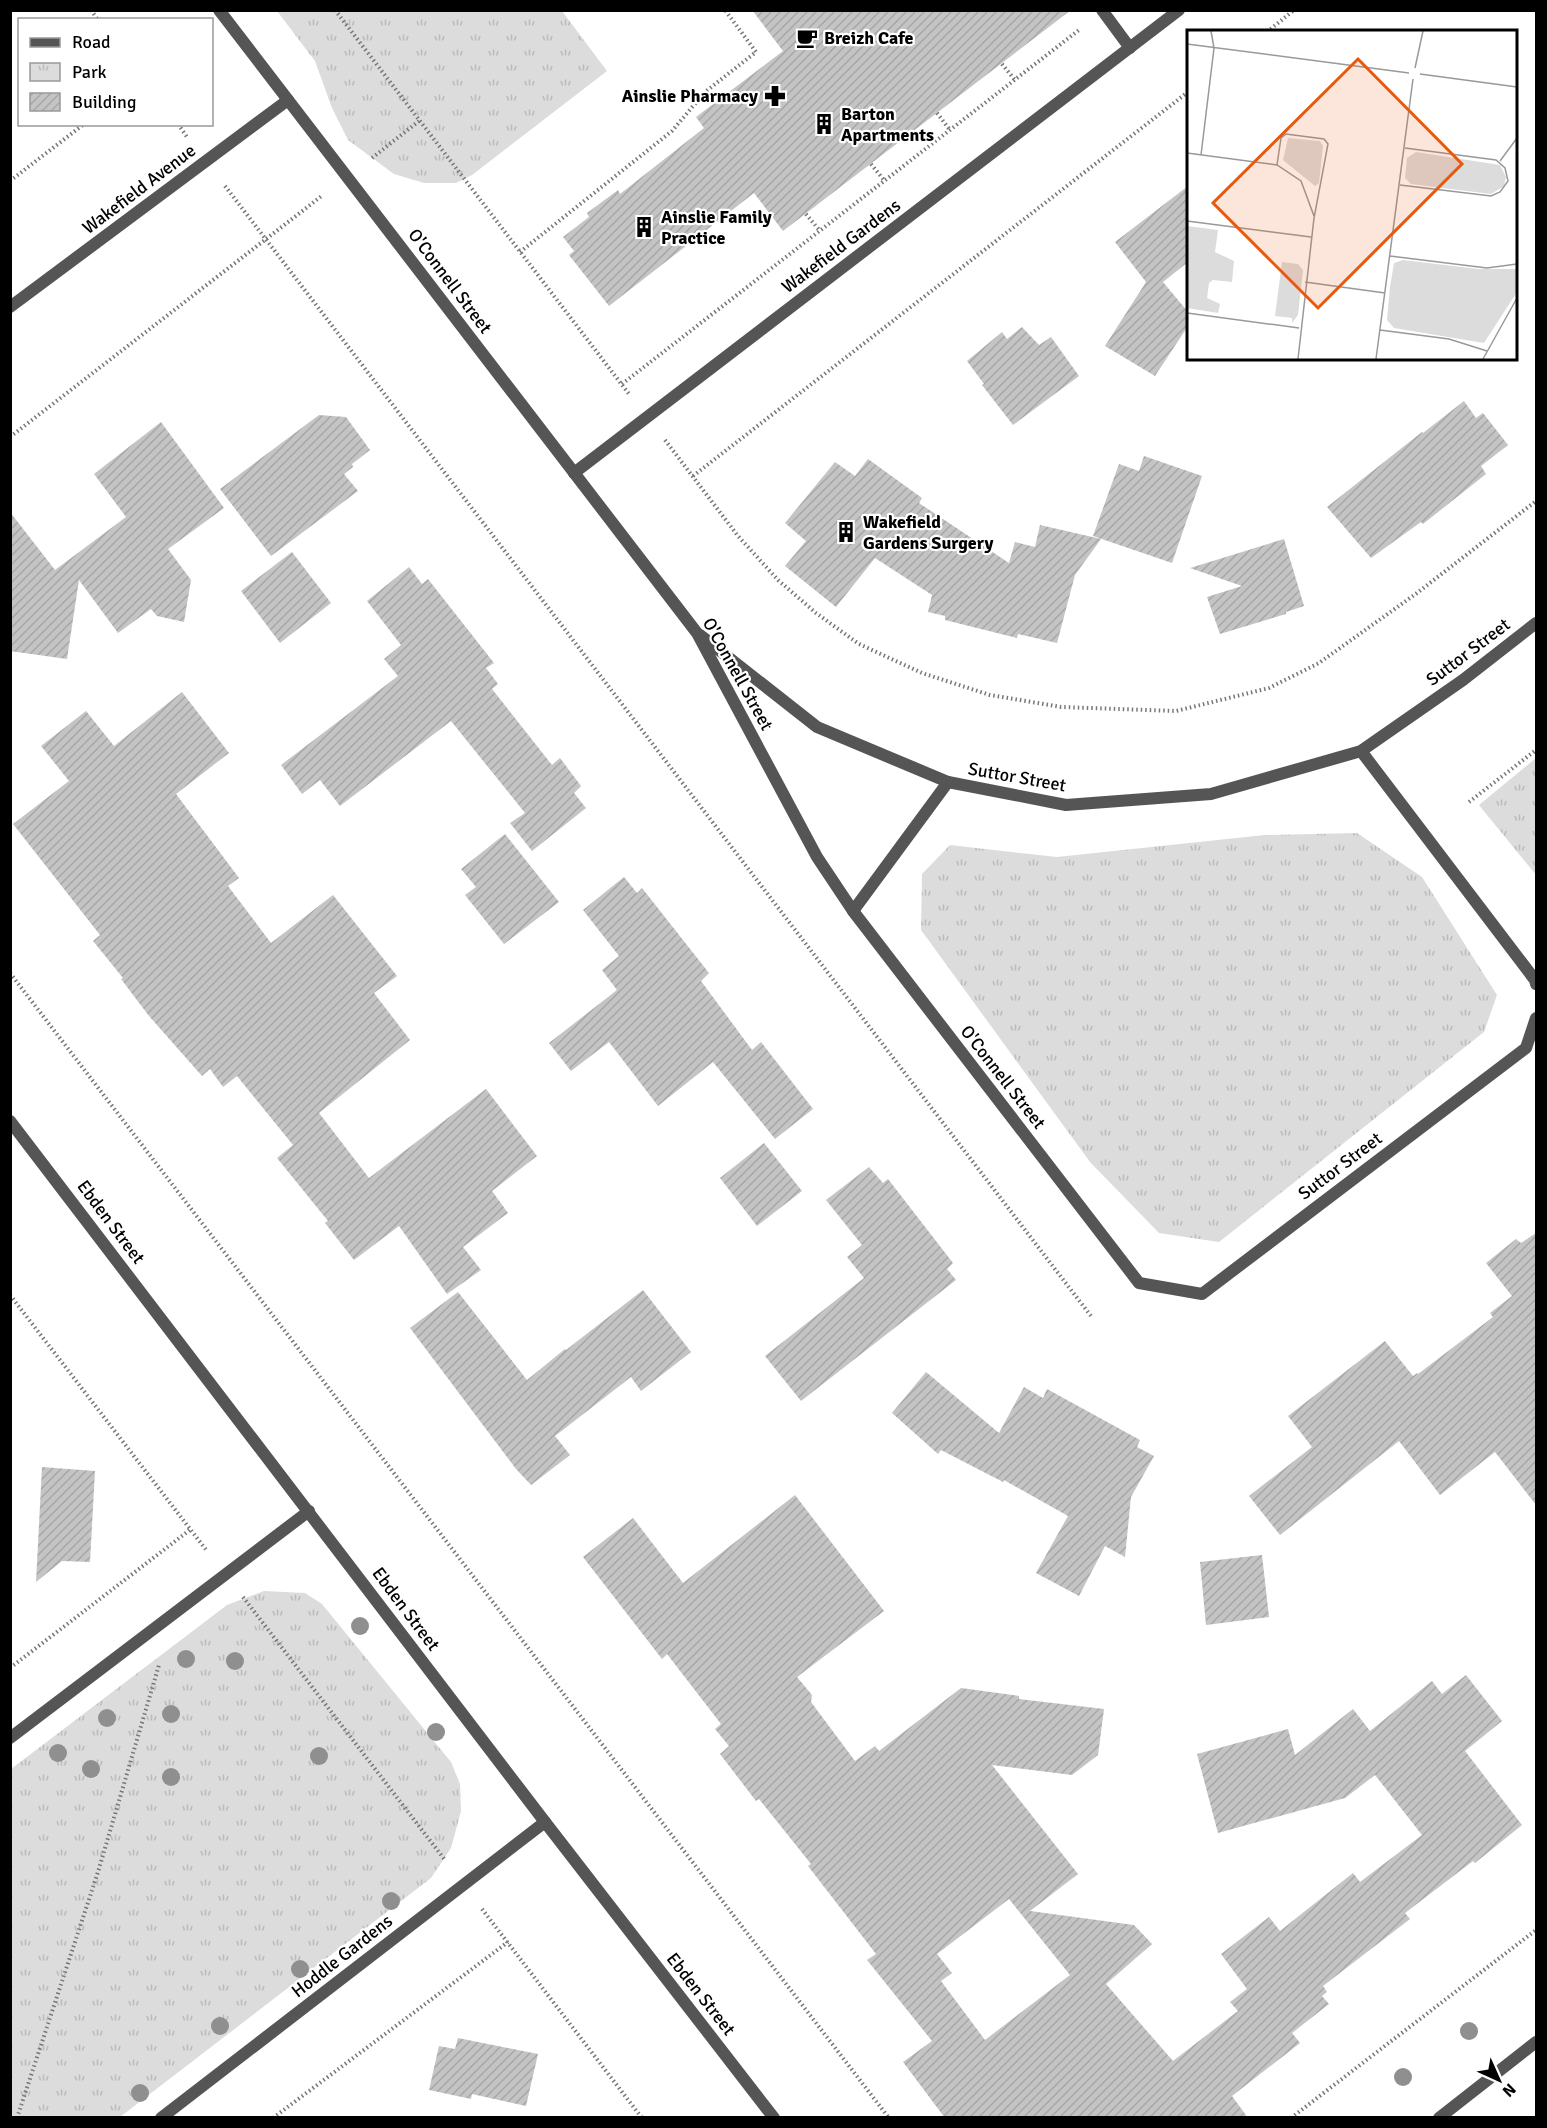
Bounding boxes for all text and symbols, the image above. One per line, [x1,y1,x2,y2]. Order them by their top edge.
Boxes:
legend [18,18,213,126]
cafe icon: Breizh Cafe [795,26,819,50]
place label: Breizh Cafe [824,27,914,49]
inset map [1187,30,1517,360]
text: Road [72,31,111,53]
text: Park [72,61,107,83]
pharmacy icon: Ainslie Pharmacy [763,84,787,108]
place label: Ainslie Pharmacy [622,85,758,107]
text: Building [72,91,136,113]
place label: Barton Apartments [841,103,934,146]
building icon: Barton Apartments [812,112,836,136]
street label: Wakefield Avenue [78,139,200,239]
street label: Wakefield Gardens [777,194,905,298]
place label: Ainslie Family Practice [661,206,772,249]
building icon: Ainslie Family Practice [632,215,656,239]
street label: O'Connell Street [403,224,497,338]
place label: Wakefield Gardens Surgery [863,511,994,554]
building icon: Wakefield Gardens Surgery [834,520,858,544]
street label: Suttor Street [1422,613,1514,691]
street label: O'Connell Street [698,614,778,734]
street label: Suttor Street [966,758,1068,796]
street label: O'Connell Street [956,1021,1050,1133]
street label: Suttor Street [1294,1127,1386,1205]
street label: Ebden Street [72,1176,150,1268]
street label: Ebden Street [367,1563,445,1655]
street label: Hoddle Gardens [287,1910,397,2002]
street label: Ebden Street [662,1948,740,2040]
north arrow [1469,2050,1529,2110]
text: N [1498,2079,1520,2101]

